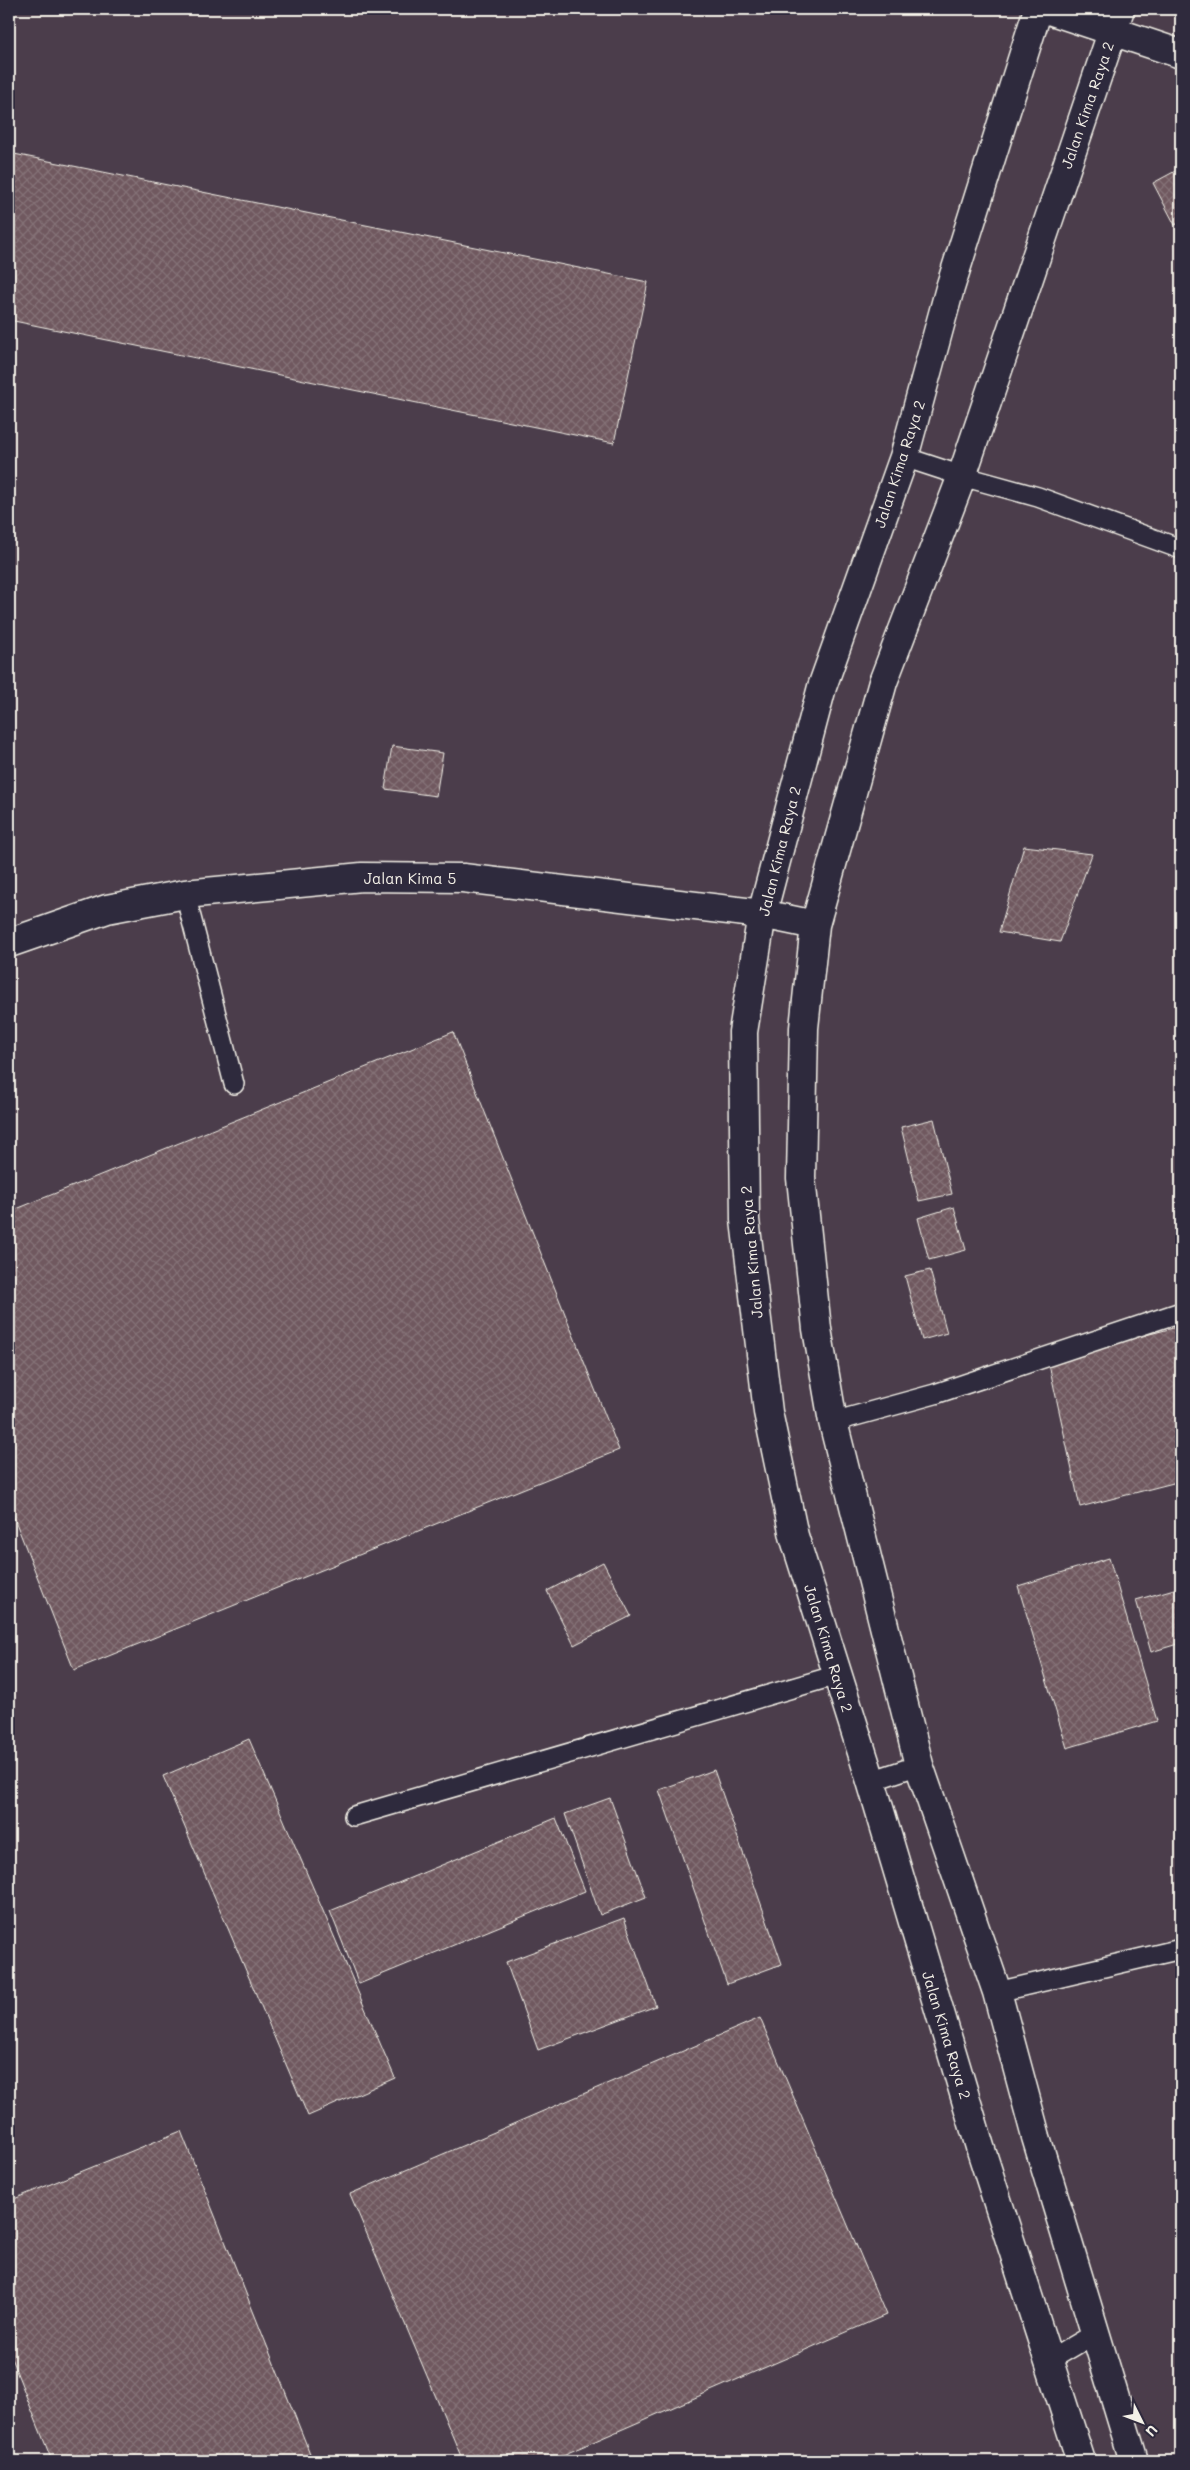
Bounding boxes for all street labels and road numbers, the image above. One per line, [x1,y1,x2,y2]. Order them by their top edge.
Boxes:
street label: Jalan Kima Raya 2 [1056,39,1118,171]
street label: Jalan Kima Raya 2 [869,398,929,530]
street label: Jalan Kima Raya 2 [753,784,805,918]
street label: Jalan Kima 5 [364,868,456,888]
street label: Jalan Kima Raya 2 [735,1185,767,1319]
street label: Jalan Kima Raya 2 [800,1582,858,1714]
street label: Jalan Kima Raya 2 [918,1969,976,2101]

